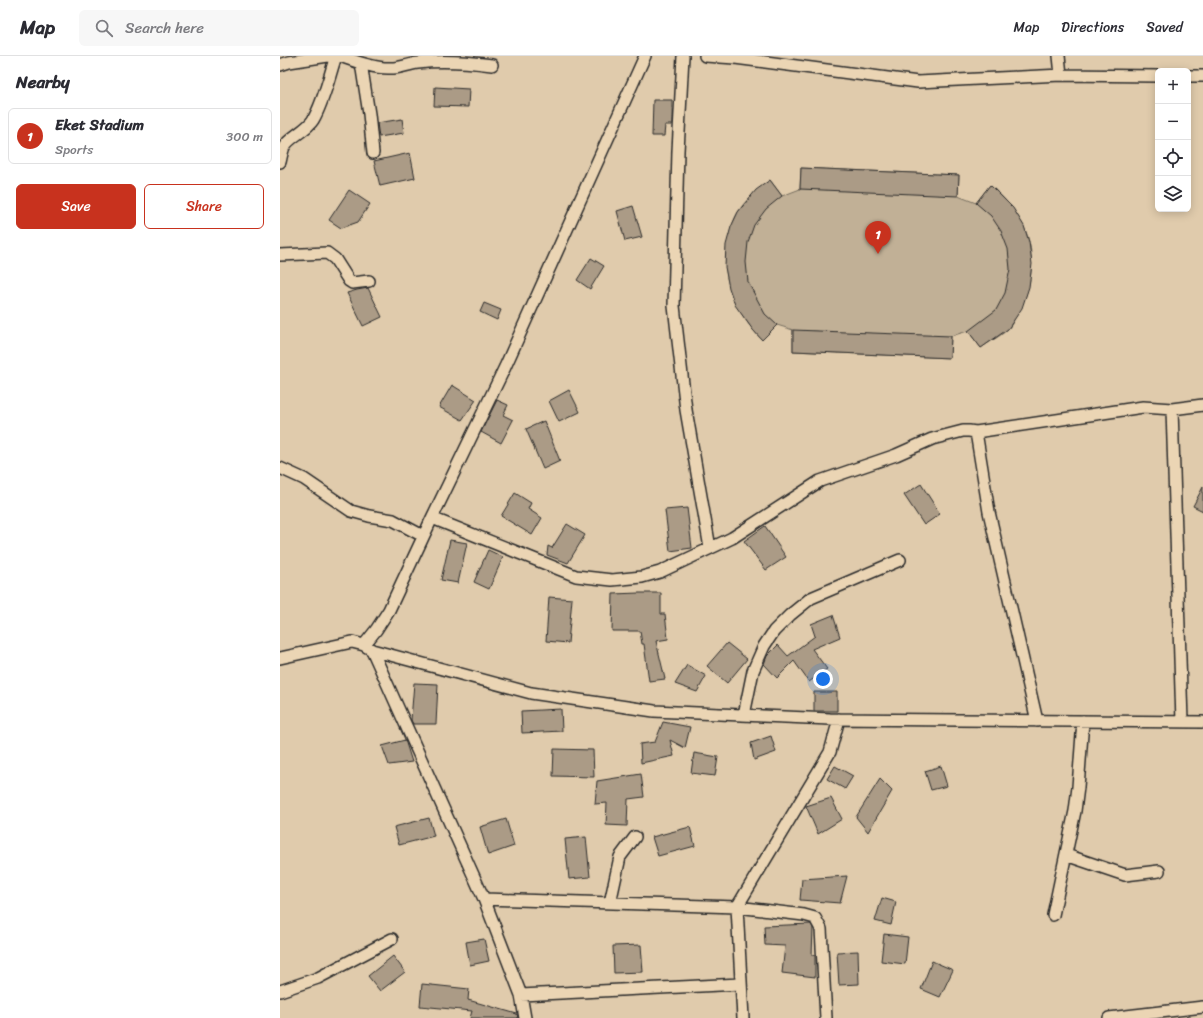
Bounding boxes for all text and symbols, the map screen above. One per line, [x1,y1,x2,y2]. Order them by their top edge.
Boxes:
search box [79,10,359,46]
text: Map [20,11,55,44]
text: Search here [125,15,204,41]
text: Map [1013,15,1039,40]
text: Directions [1061,15,1124,40]
text: Saved [1146,15,1183,40]
icon: search [93,17,115,39]
text: Nearby [16,67,70,97]
map controls [1155,68,1191,212]
button: + [1155,68,1191,104]
button: − [1155,104,1191,140]
text: Eket Stadium [55,112,144,138]
text: 1 [27,125,33,148]
text: 300 m [226,125,263,148]
text: Sports [55,138,93,161]
button: locate [1155,140,1191,176]
button: layers [1155,176,1191,212]
button: Save [16,184,136,229]
button: Share [144,184,264,229]
pin: 1 [865,221,891,254]
your location [813,669,833,689]

